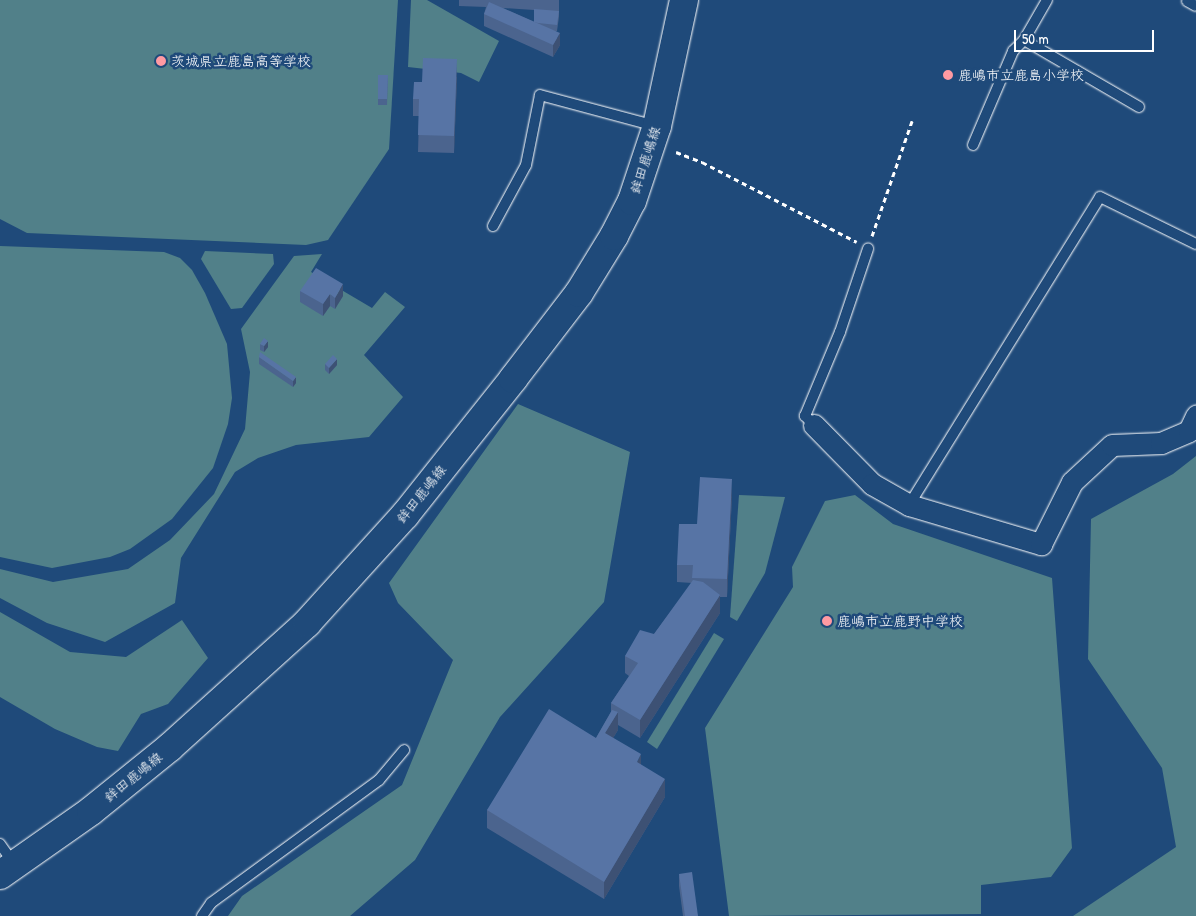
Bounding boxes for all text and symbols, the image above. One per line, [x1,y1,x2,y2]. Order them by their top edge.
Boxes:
scale bar [1016,20,1156,52]
text: 50 m [1022,28,1049,49]
place label: 茨城県立鹿島高等学校 [171,53,311,69]
marker: 茨城県立鹿島高等学校 [155,55,167,67]
place label: 鹿嶋市立鹿島小学校 [958,67,1084,83]
marker: 鹿嶋市立鹿島小学校 [942,69,954,81]
street label: 鉾田鹿嶋線 [626,124,664,196]
street label: 鉾田鹿嶋線 [392,462,450,526]
place label: 鹿嶋市立鹿野中学校 [837,613,963,629]
marker: 鹿嶋市立鹿野中学校 [821,615,833,627]
street label: 鉾田鹿嶋線 [101,748,165,806]

